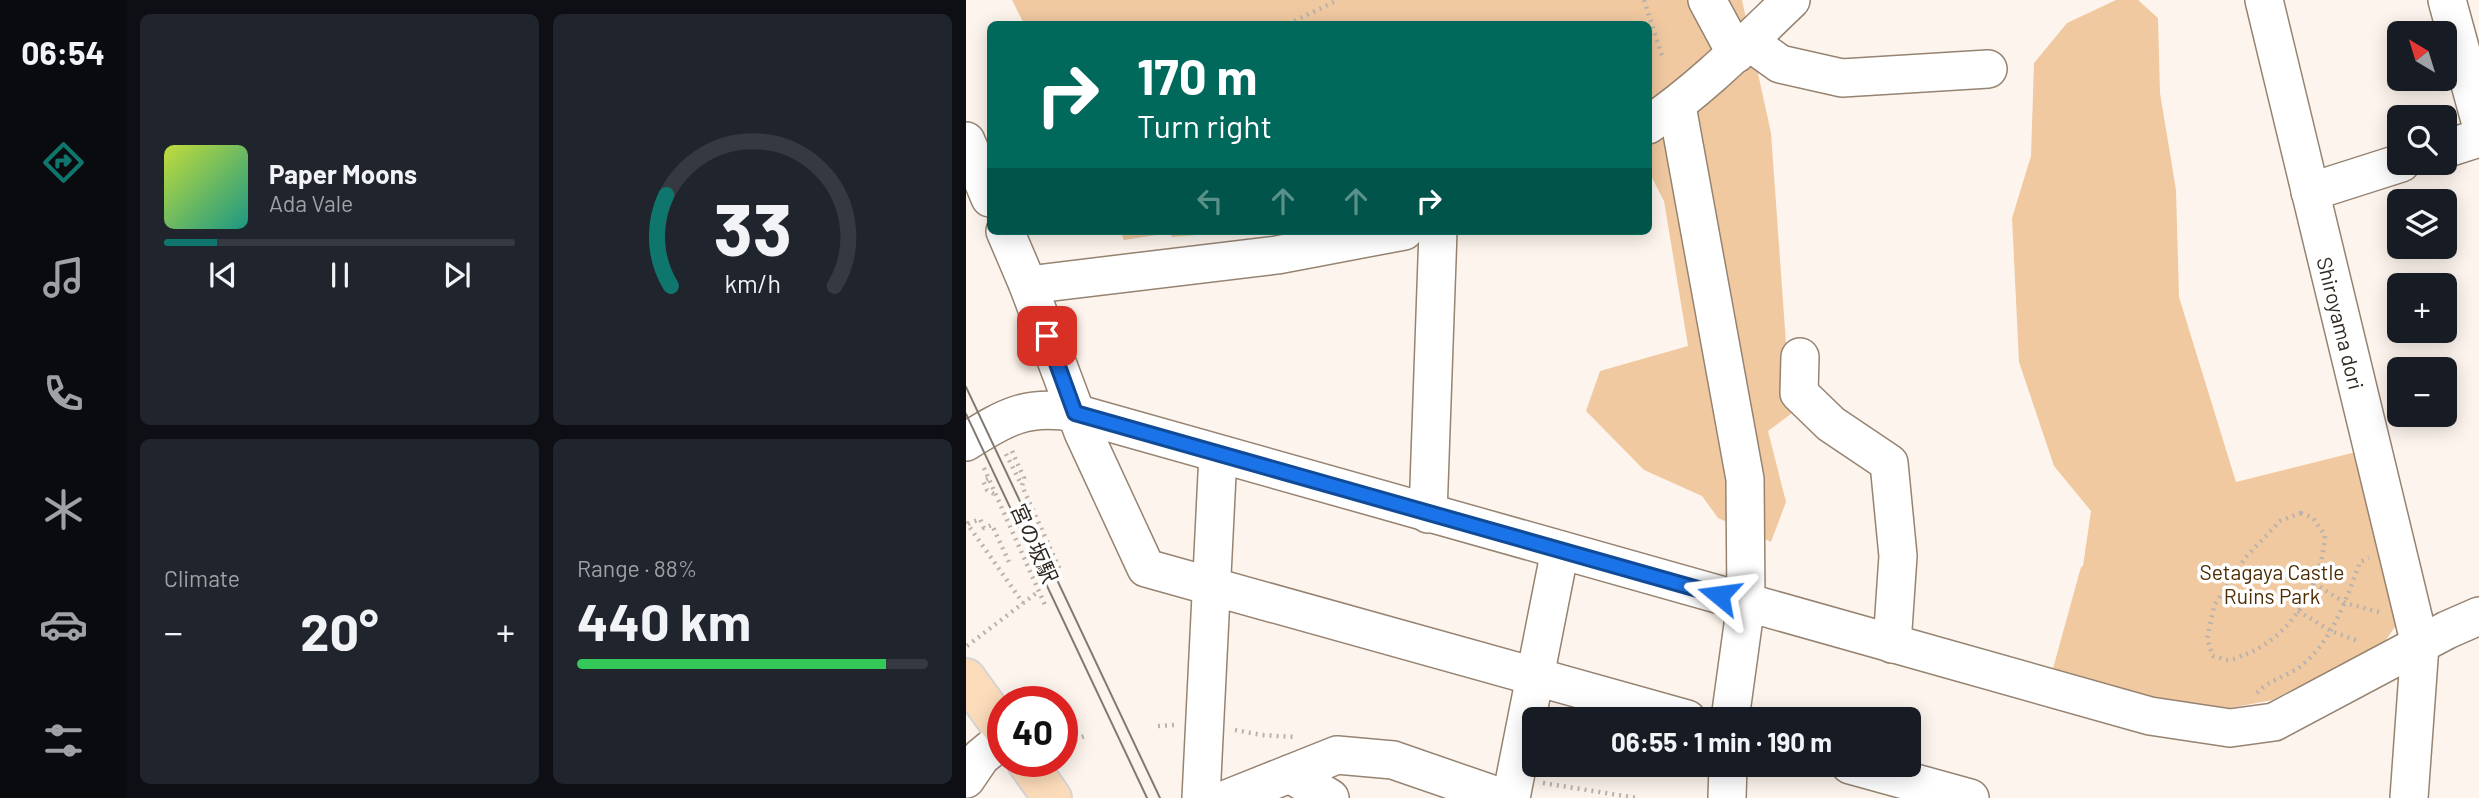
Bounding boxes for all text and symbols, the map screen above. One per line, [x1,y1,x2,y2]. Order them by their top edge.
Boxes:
north arrow [2387,21,2457,91]
map controls [2387,21,2457,427]
text: 06:54 [21,33,105,71]
text: 170 m [1137,46,1257,105]
icon: right [1022,49,1113,140]
button: search [2387,105,2457,175]
text: Turn right [1137,106,1272,144]
icon: directions [39,138,88,187]
text: Paper Moons [269,158,417,189]
icon: left [1191,182,1229,220]
icon: ahead [1264,182,1302,220]
icon: ahead [1337,182,1375,220]
icon: right [1410,182,1448,220]
text: 33 [713,183,792,271]
text: Ada Vale [269,189,353,217]
button: layers [2387,189,2457,259]
icon: music [39,253,88,302]
street label: Shiroyama dori [2312,254,2370,392]
icon: previous [204,256,242,294]
icon: pause [321,256,359,294]
icon: next [438,256,476,294]
text: km/h [724,268,781,298]
button: + [2387,273,2457,343]
pin [1017,306,1077,366]
icon: arrive [1028,317,1066,355]
button: − [2387,357,2457,427]
icon: phone [39,369,88,418]
icon: climate [39,485,88,534]
street label: 宮の坂駅 [1006,500,1064,586]
text: Range · 88% [577,554,697,582]
position arrow [1682,558,1756,632]
park label: Setagaya Castle Ruins Park [2200,559,2344,608]
text: Climate [164,564,240,592]
text: 440 km [577,589,751,651]
text: 20° [300,599,379,661]
icon: car [39,600,88,649]
text: − [164,608,183,654]
text: + [496,608,515,654]
speed limit sign: 40 [987,686,1078,777]
icon: filters [39,716,88,765]
text: 06:55 · 1 min · 190 m [1611,726,1832,757]

